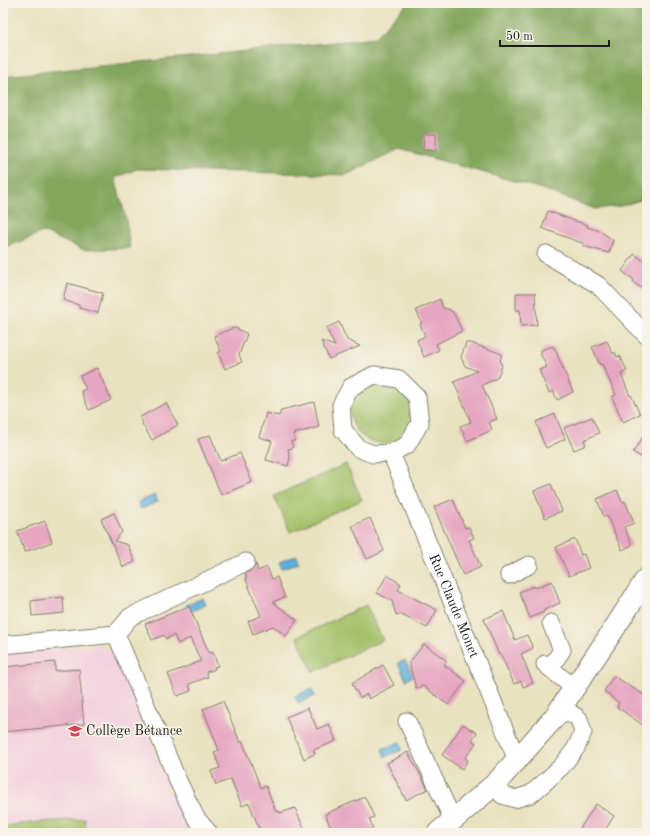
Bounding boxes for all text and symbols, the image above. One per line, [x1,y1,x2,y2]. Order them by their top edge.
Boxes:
scale bar [500,22,609,48]
text: 50 m [506,30,533,43]
street label: Rue Claude Monet [426,552,481,660]
school or university icon: Collège Bétance [67,723,83,739]
place label: Collège Bétance [86,724,182,738]

